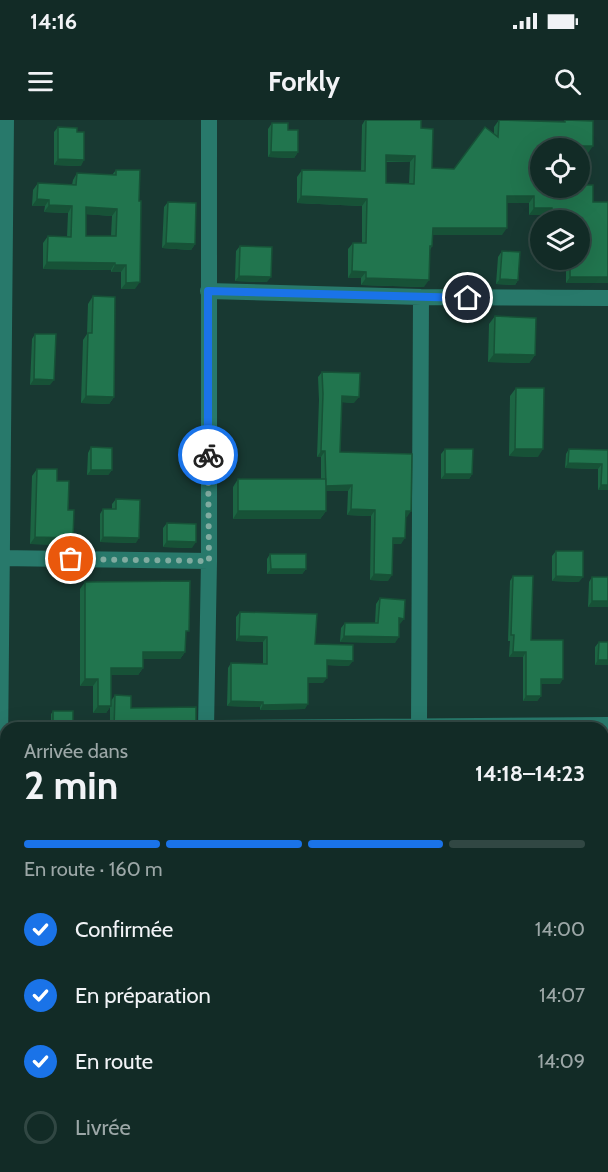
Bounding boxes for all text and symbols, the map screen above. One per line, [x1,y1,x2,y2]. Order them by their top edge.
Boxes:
text: 14:16 [30,8,77,35]
icon: menu [24,65,57,98]
text: Forkly [268,65,340,98]
icon: search [551,65,584,98]
map controls [530,138,590,270]
button: locate [530,138,590,198]
button: layers [530,210,590,270]
pin [442,272,493,323]
icon: home [451,281,484,314]
courier [178,425,238,485]
icon: bike [192,439,225,472]
pin [45,533,96,584]
icon: bag [54,542,87,575]
text: Arrivée dans [24,739,128,763]
text: 14:18–14:23 [475,760,585,787]
text: 2 min [24,761,118,809]
text: En route · 160 m [24,857,163,881]
icon: check [24,913,57,946]
text: Confirmée [75,916,173,943]
text: 14:00 [535,917,585,941]
icon: check [24,979,57,1012]
text: En préparation [75,982,211,1009]
text: 14:07 [539,983,585,1007]
icon: check [24,1045,57,1078]
text: En route [75,1048,153,1075]
text: 14:09 [537,1049,585,1073]
text: Livrée [75,1114,131,1141]

